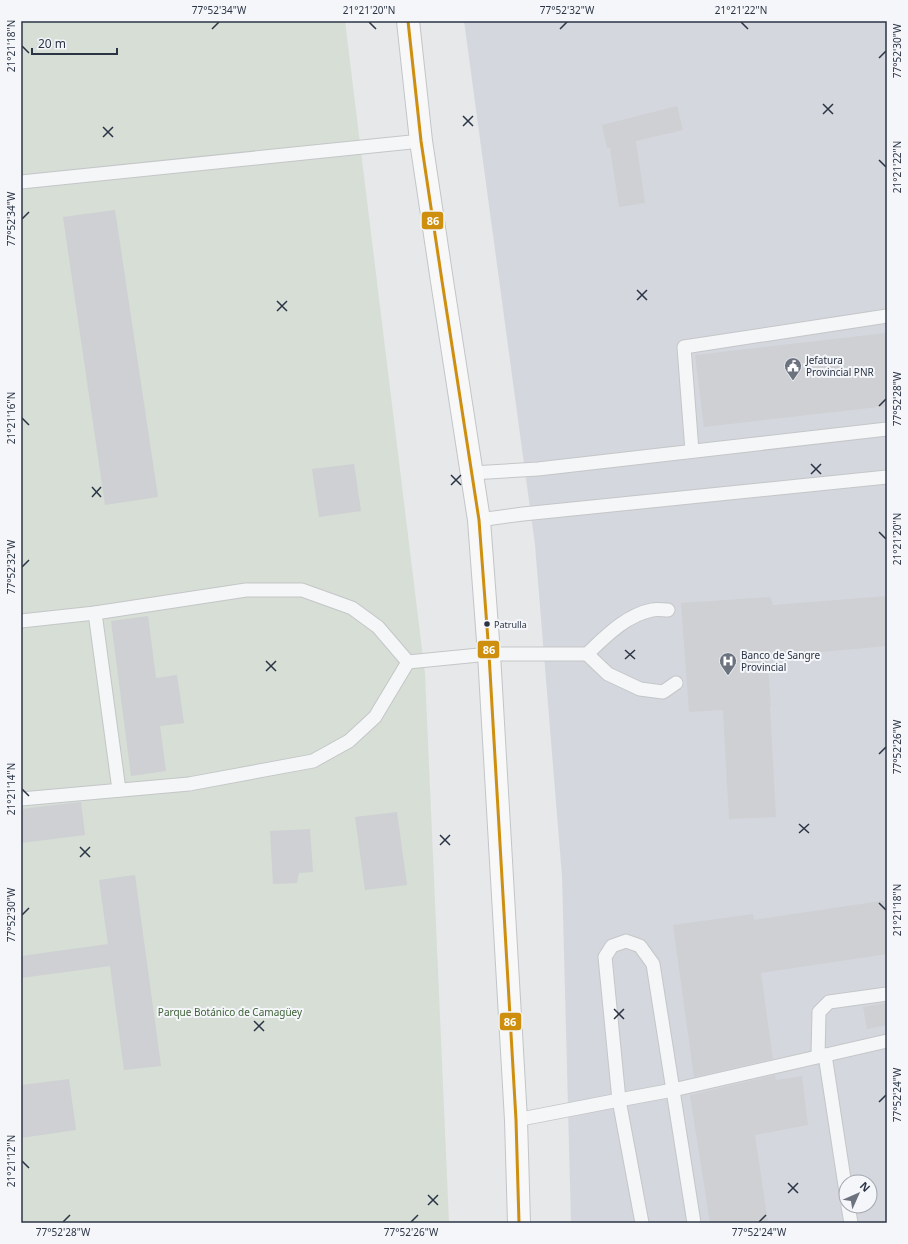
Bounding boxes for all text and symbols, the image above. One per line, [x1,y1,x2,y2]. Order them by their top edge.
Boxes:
text: 77°52'34"W [192,3,247,17]
text: 21°21'20"N [343,3,395,17]
text: 77°52'32"W [540,3,595,17]
text: 21°21'22"N [715,3,767,17]
text: 21°21'18"N [4,20,18,72]
text: 77°52'30"W [890,23,904,78]
scale bar [32,30,117,56]
text: 20 m [38,35,66,52]
text: 21°21'22"N [890,141,904,193]
text: 77°52'34"W [4,191,18,246]
line badge: 86 [421,211,444,230]
text: 86 [427,213,439,228]
place label: Jefatura Provincial PNR [805,353,874,379]
public building icon: Jefatura Provincial PNR [783,356,803,381]
text: 77°52'28"W [890,371,904,426]
text: 21°21'16"N [4,392,18,444]
text: 21°21'20"N [890,513,904,565]
text: 77°52'32"W [4,539,18,594]
place label: Patrulla [494,618,527,631]
marker: Patrulla [482,619,492,629]
line badge: 86 [477,640,500,659]
text: 86 [483,642,495,657]
place label: Banco de Sangre Provincial [741,648,820,674]
hospital icon: Banco de Sangre Provincial [718,651,738,676]
text: 77°52'26"W [890,719,904,774]
text: 21°21'14"N [4,763,18,815]
text: 21°21'18"N [890,884,904,936]
text: 77°52'30"W [4,887,18,942]
park label: Parque Botánico de Camagüey [158,1005,303,1019]
line badge: 86 [499,1012,522,1031]
text: 86 [504,1014,516,1029]
text: 77°52'24"W [890,1067,904,1122]
text: 21°21'12"N [4,1135,18,1187]
north arrow [838,1174,878,1214]
text: N [857,1178,874,1195]
text: 77°52'28"W [36,1225,91,1239]
text: 77°52'26"W [384,1225,439,1239]
text: 77°52'24"W [732,1225,787,1239]

